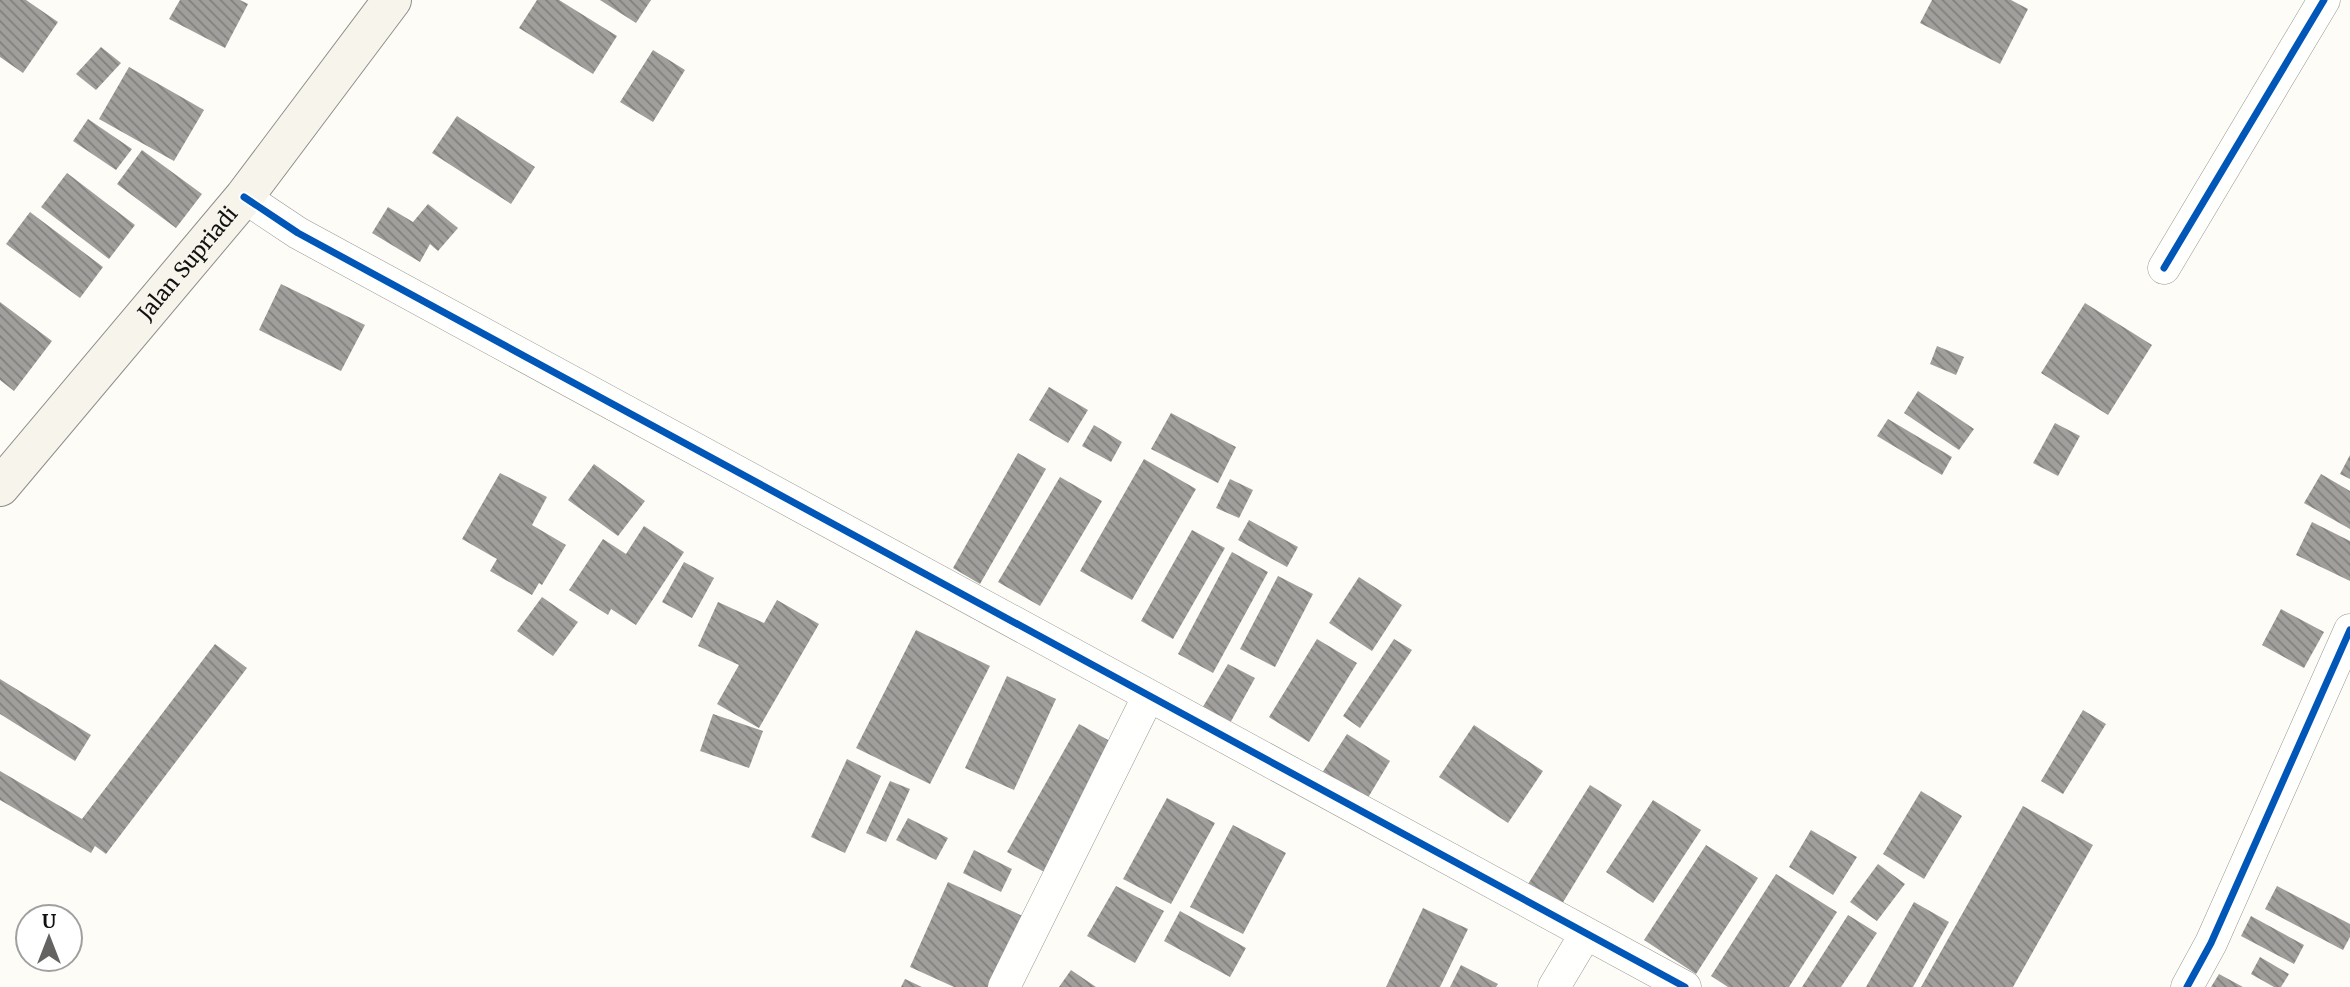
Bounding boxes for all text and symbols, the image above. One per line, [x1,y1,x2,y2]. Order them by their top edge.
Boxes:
street label: Jalan Supriadi [131,201,243,326]
north arrow [14,903,84,973]
text: U [42,909,56,933]

